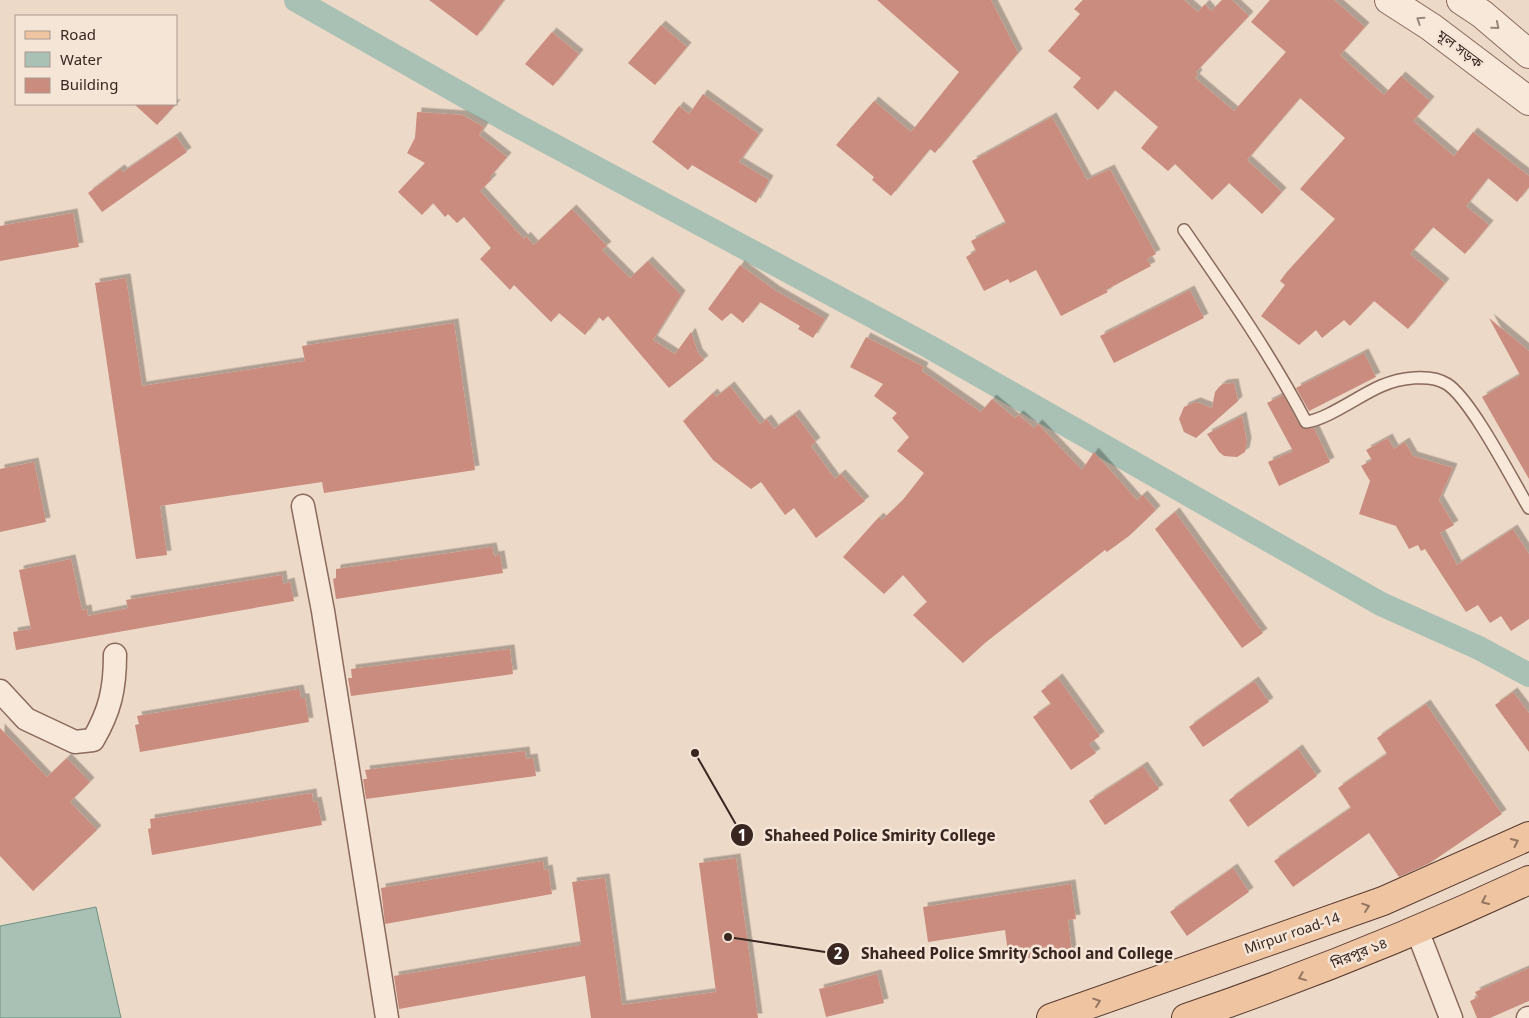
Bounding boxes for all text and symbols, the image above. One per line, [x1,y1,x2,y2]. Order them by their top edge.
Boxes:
legend [15,15,178,105]
one-way arrow [1416,17,1425,26]
one-way arrow [1490,20,1499,28]
text: Road [60,26,96,46]
street label: মূল সড়ক [1432,26,1486,74]
text: Water [60,51,102,71]
text: Building [60,76,118,96]
callout: Shaheed Police Smirity College [729,820,1005,850]
text: 1 [738,827,746,847]
text: Shaheed Police Smirity College [764,827,996,847]
one-way arrow [1510,838,1519,849]
one-way arrow [1481,895,1490,905]
one-way arrow [1361,903,1370,913]
street label: Mirpur road-14 [1242,909,1343,960]
street label: মিরপুর ১৪ [1328,934,1391,975]
callout: Shaheed Police Smrity School and College [826,939,1183,969]
text: 2 [834,945,843,965]
text: Shaheed Police Smrity School and College [861,945,1173,965]
one-way arrow [1299,971,1307,981]
one-way arrow [1092,998,1101,1008]

